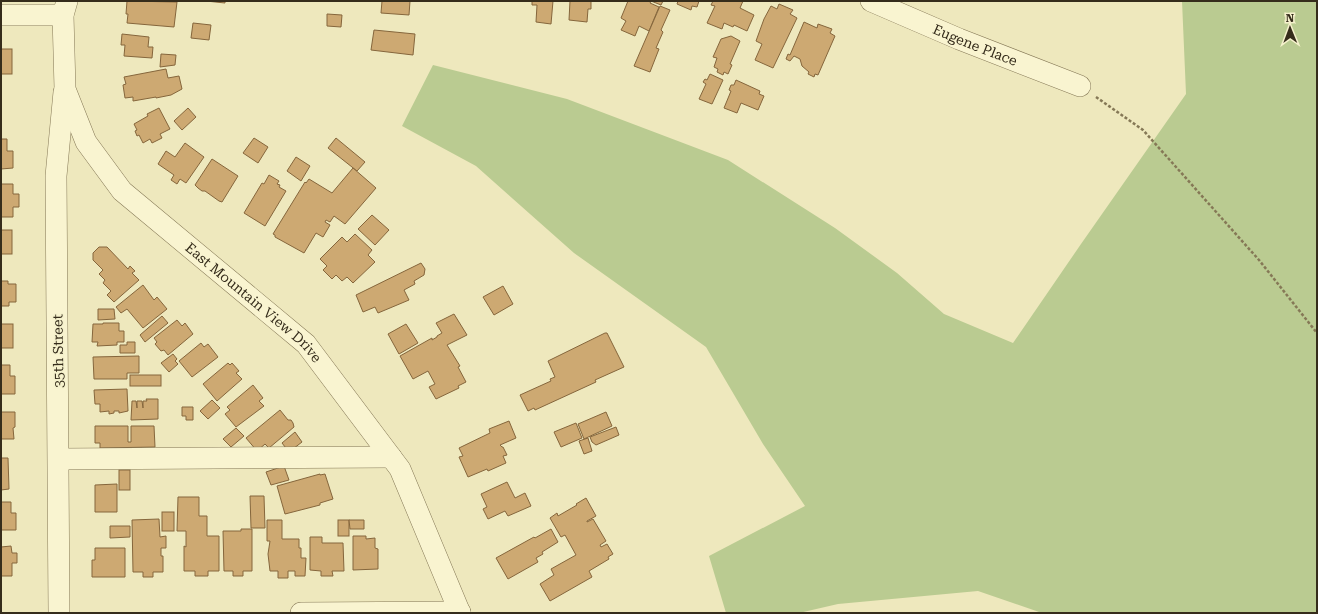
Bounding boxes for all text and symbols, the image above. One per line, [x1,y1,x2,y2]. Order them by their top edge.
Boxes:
north arrow [1270,8,1310,48]
text: N [1285,12,1295,25]
street label: Eugene Place [931,21,1020,69]
street label: East Mountain View Drive [182,239,325,366]
street label: 35th Street [49,314,67,388]

